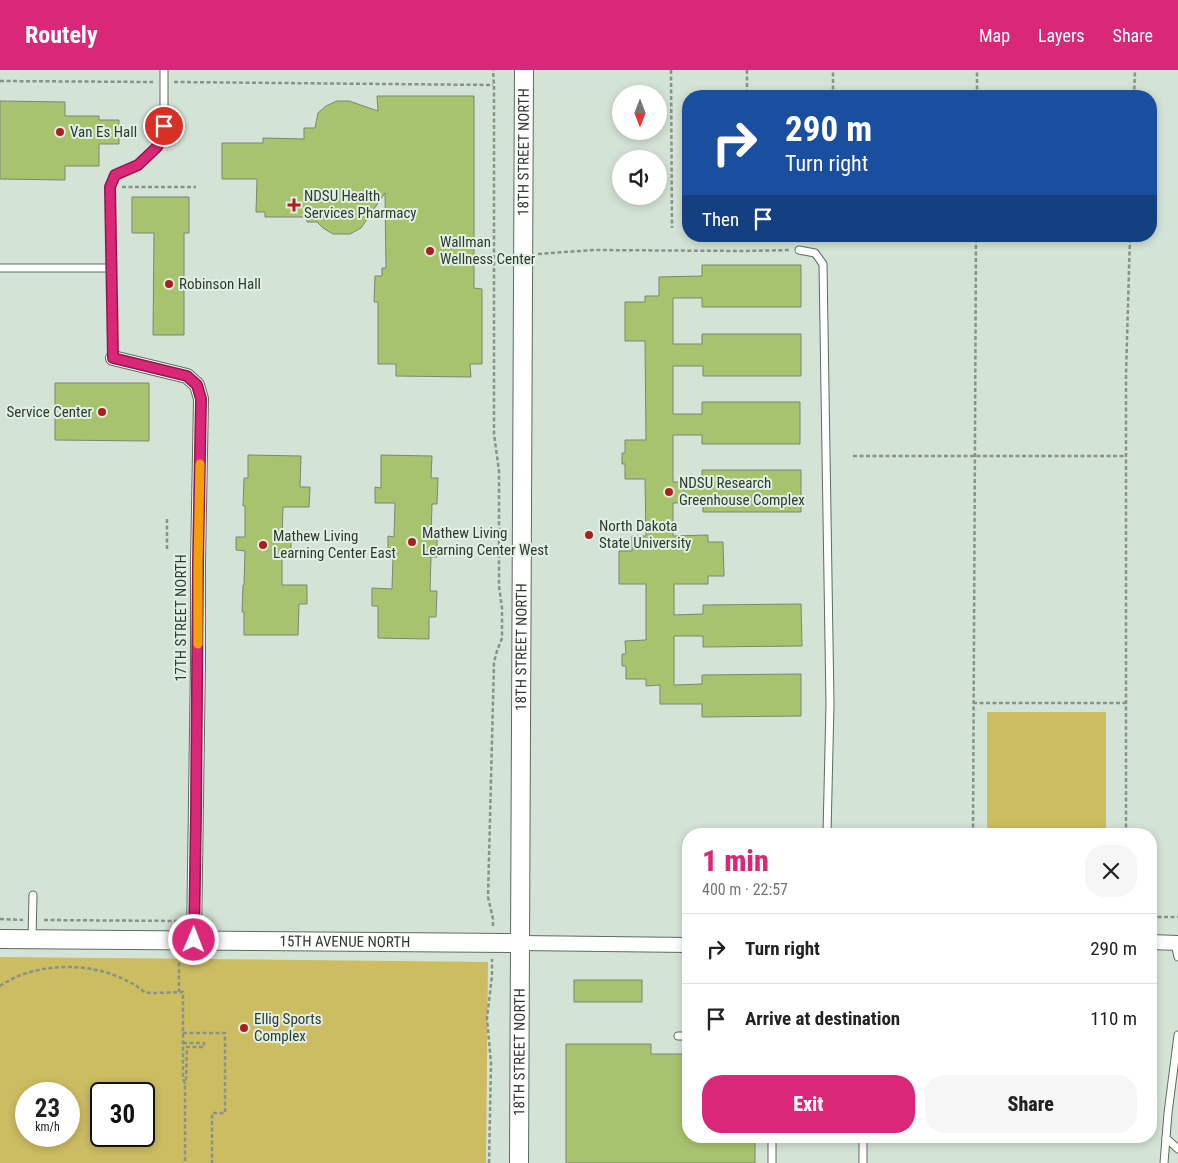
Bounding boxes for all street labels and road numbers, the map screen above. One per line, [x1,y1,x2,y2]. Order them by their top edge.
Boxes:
street label: 18TH STREET NORTH [514,88,533,216]
street label: 17TH STREET NORTH [172,554,190,682]
street label: 18TH STREET NORTH [512,583,531,711]
street label: 15TH AVENUE NORTH [280,932,410,951]
street label: 18TH STREET NORTH [510,988,529,1116]

